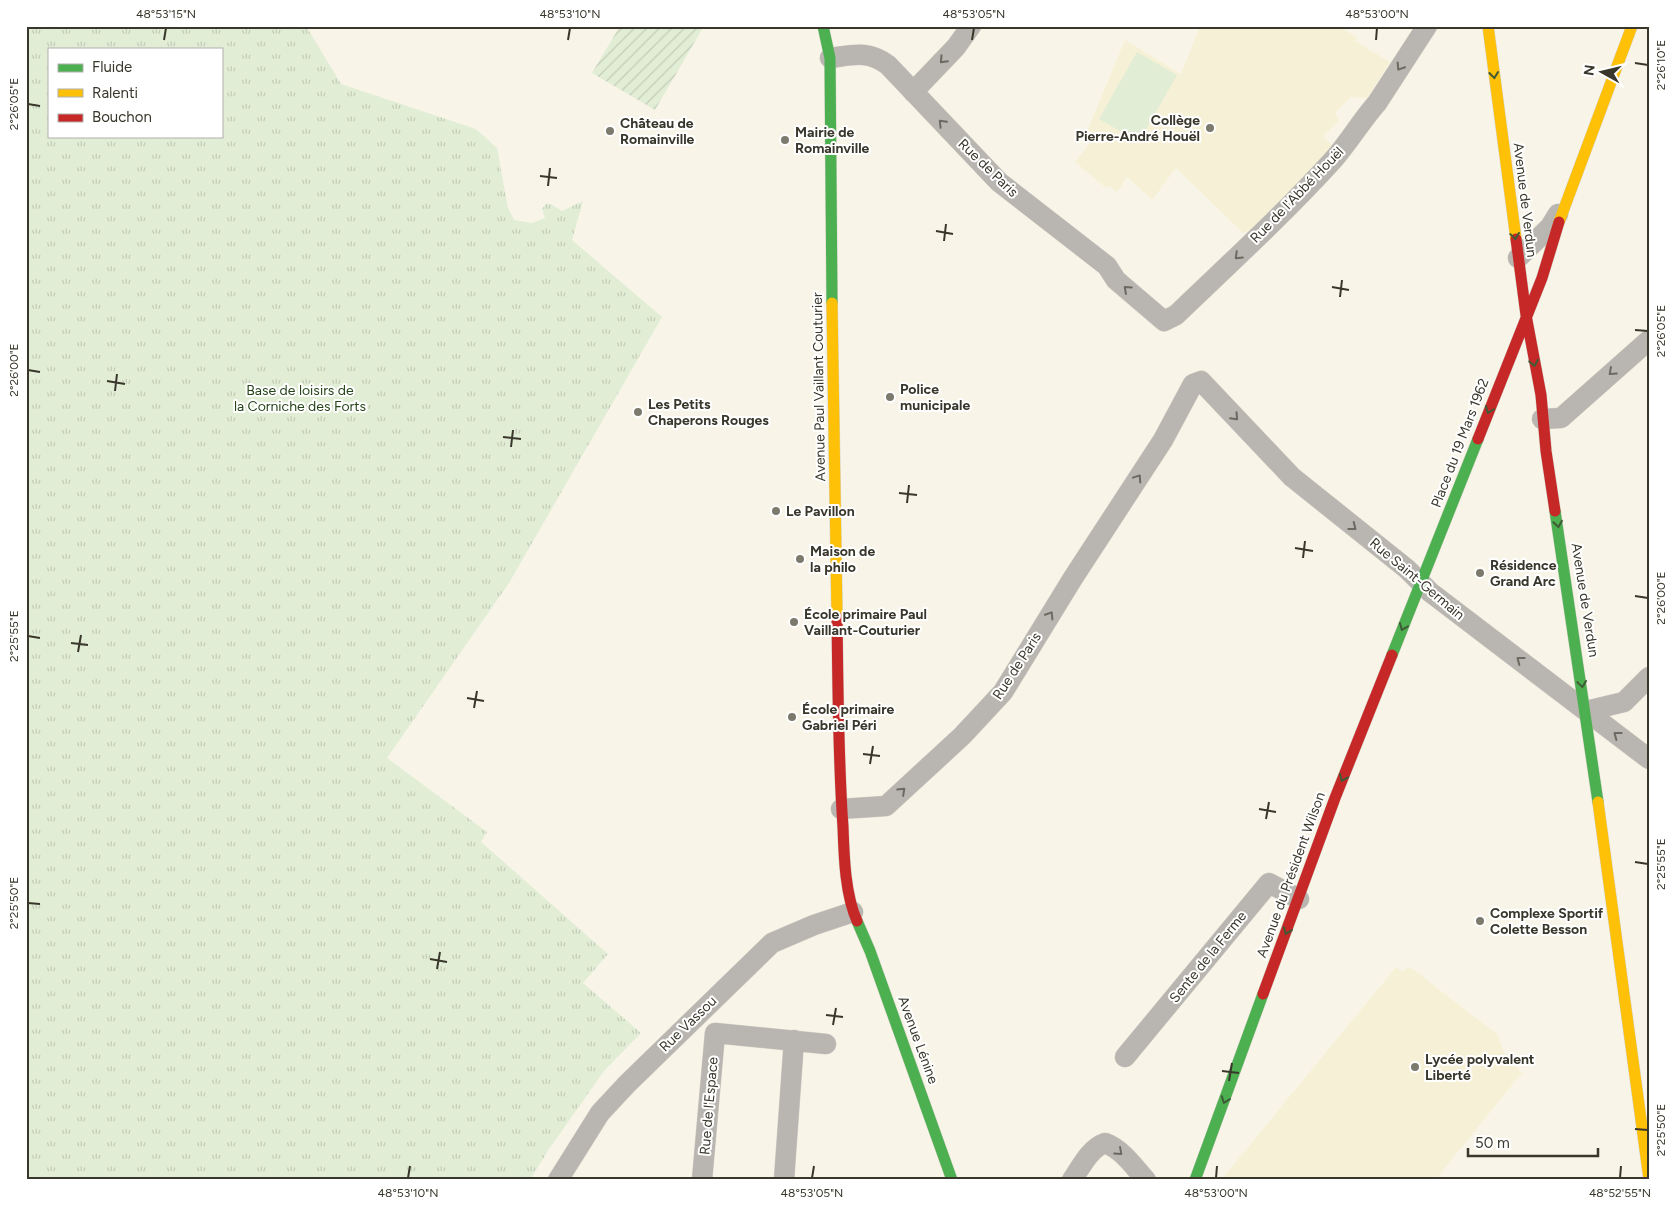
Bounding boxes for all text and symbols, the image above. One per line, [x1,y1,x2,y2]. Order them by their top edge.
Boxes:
text: 48°53'15"N [136,7,196,21]
text: 48°53'10"N [540,7,600,21]
text: 48°53'05"N [943,7,1005,21]
text: 48°53'00"N [1345,7,1409,21]
text: 2°26'10"E [1654,40,1668,90]
legend [48,48,222,138]
north arrow [1578,48,1628,98]
one-way arrow [940,55,949,64]
text: Fluide [92,58,132,76]
one-way arrow [1397,62,1407,71]
text: N [1580,64,1599,77]
one-way arrow [1488,71,1499,79]
text: 2°26'05"E [7,78,21,130]
text: Ralenti [92,84,138,102]
text: Bouchon [92,108,152,126]
place label: Collège Pierre-André Houël [1076,112,1200,145]
place label: Château de Romainville [620,115,695,148]
one-way arrow [939,120,948,129]
marker: Collège Pierre-André Houël [1204,122,1216,134]
place label: Mairie de Romainville [795,124,870,157]
marker: Château de Romainville [604,125,616,137]
marker: Mairie de Romainville [779,134,791,146]
street label: Rue de Paris [955,135,1021,201]
street label: Avenue de Verdun [1510,142,1540,259]
street label: Rue de l'Abbé Houël [1247,143,1347,247]
one-way arrow [1509,232,1520,240]
one-way arrow [1235,250,1244,259]
one-way arrow [1124,286,1133,295]
street label: Avenue Paul Vaillant Couturier [809,292,829,482]
text: 2°26'05"E [1654,305,1668,357]
text: 2°26'00"E [7,343,21,397]
one-way arrow [1529,359,1539,367]
one-way arrow [1609,366,1618,375]
street label: Place du 19 Mars 1962 [1428,376,1492,510]
place label: Police municipale [900,381,970,414]
park label: Base de loisirs de la Corniche des Forts [234,382,366,415]
marker: Police municipale [884,391,896,403]
place label: Les Petits Chaperons Rouges [648,396,769,429]
one-way arrow [1485,405,1495,414]
marker: Les Petits Chaperons Rouges [632,406,644,418]
one-way arrow [1229,411,1238,420]
one-way arrow [1132,474,1141,484]
place label: Le Pavillon [786,503,855,520]
marker: Le Pavillon [770,505,782,517]
one-way arrow [1552,519,1562,528]
one-way arrow [1348,521,1357,530]
street label: Rue Saint-Germain [1366,534,1468,624]
street label: Avenue de Verdun [1568,542,1602,659]
place label: Maison de la philo [810,543,875,576]
marker: Maison de la philo [794,553,806,565]
place label: Résidence Grand Arc [1490,557,1557,590]
marker: Résidence Grand Arc [1474,567,1486,579]
text: 2°26'00"E [1654,571,1668,625]
place label: École primaire Paul Vaillant-Couturier [804,606,927,639]
text: 2°25'55"E [7,610,21,662]
one-way arrow [1044,611,1053,620]
marker: École primaire Paul Vaillant-Couturier [788,616,800,628]
one-way arrow [1399,623,1409,631]
street label: Rue de Paris [989,629,1045,703]
one-way arrow [1517,658,1526,666]
one-way arrow [1576,681,1587,689]
place label: École primaire Gabriel Péri [802,701,895,734]
marker: École primaire Gabriel Péri [786,711,798,723]
one-way arrow [1614,733,1623,741]
one-way arrow [1339,773,1349,782]
one-way arrow [896,788,905,797]
street label: Avenue du Président Wilson [1253,790,1329,960]
text: 2°25'55"E [1654,838,1668,890]
text: 2°25'50"E [7,877,21,929]
place label: Complexe Sportif Colette Besson [1490,905,1604,938]
street label: Sente de la Ferme [1166,908,1250,1006]
marker: Complexe Sportif Colette Besson [1474,915,1486,927]
one-way arrow [1283,926,1293,935]
street label: Rue Vassou [656,993,720,1055]
street label: Avenue Lénine [894,994,942,1087]
place label: Lycée polyvalent Liberté [1425,1051,1535,1084]
street label: Rue de l'Espace [696,1056,722,1156]
marker: Lycée polyvalent Liberté [1409,1061,1421,1073]
one-way arrow [1221,1095,1231,1104]
text: 2°25'50"E [1654,1104,1668,1156]
scale bar [1468,1126,1598,1158]
text: 50 m [1475,1134,1510,1152]
one-way arrow [1113,1146,1122,1155]
text: 48°53'10"N [378,1186,438,1200]
text: 48°53'05"N [781,1186,843,1200]
text: 48°53'00"N [1184,1186,1248,1200]
text: 48°52'55"N [1589,1186,1651,1200]

